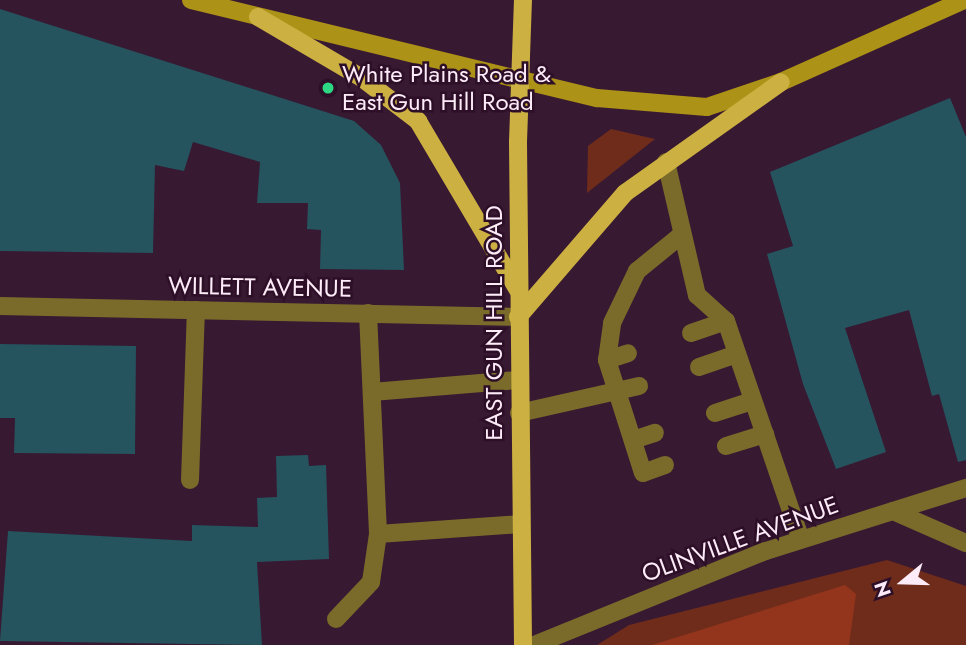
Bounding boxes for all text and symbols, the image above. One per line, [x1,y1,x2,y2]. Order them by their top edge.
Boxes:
place label: White Plains Road & East Gun Hill Road [342,60,551,116]
marker: White Plains Road & East Gun Hill Road [320,80,336,96]
street label: EAST GUN HILL ROAD [480,205,508,441]
street label: WILLETT AVENUE [168,271,352,303]
street label: OLINVILLE AVENUE [638,490,842,588]
north arrow [868,547,938,617]
text: N [867,577,898,601]

